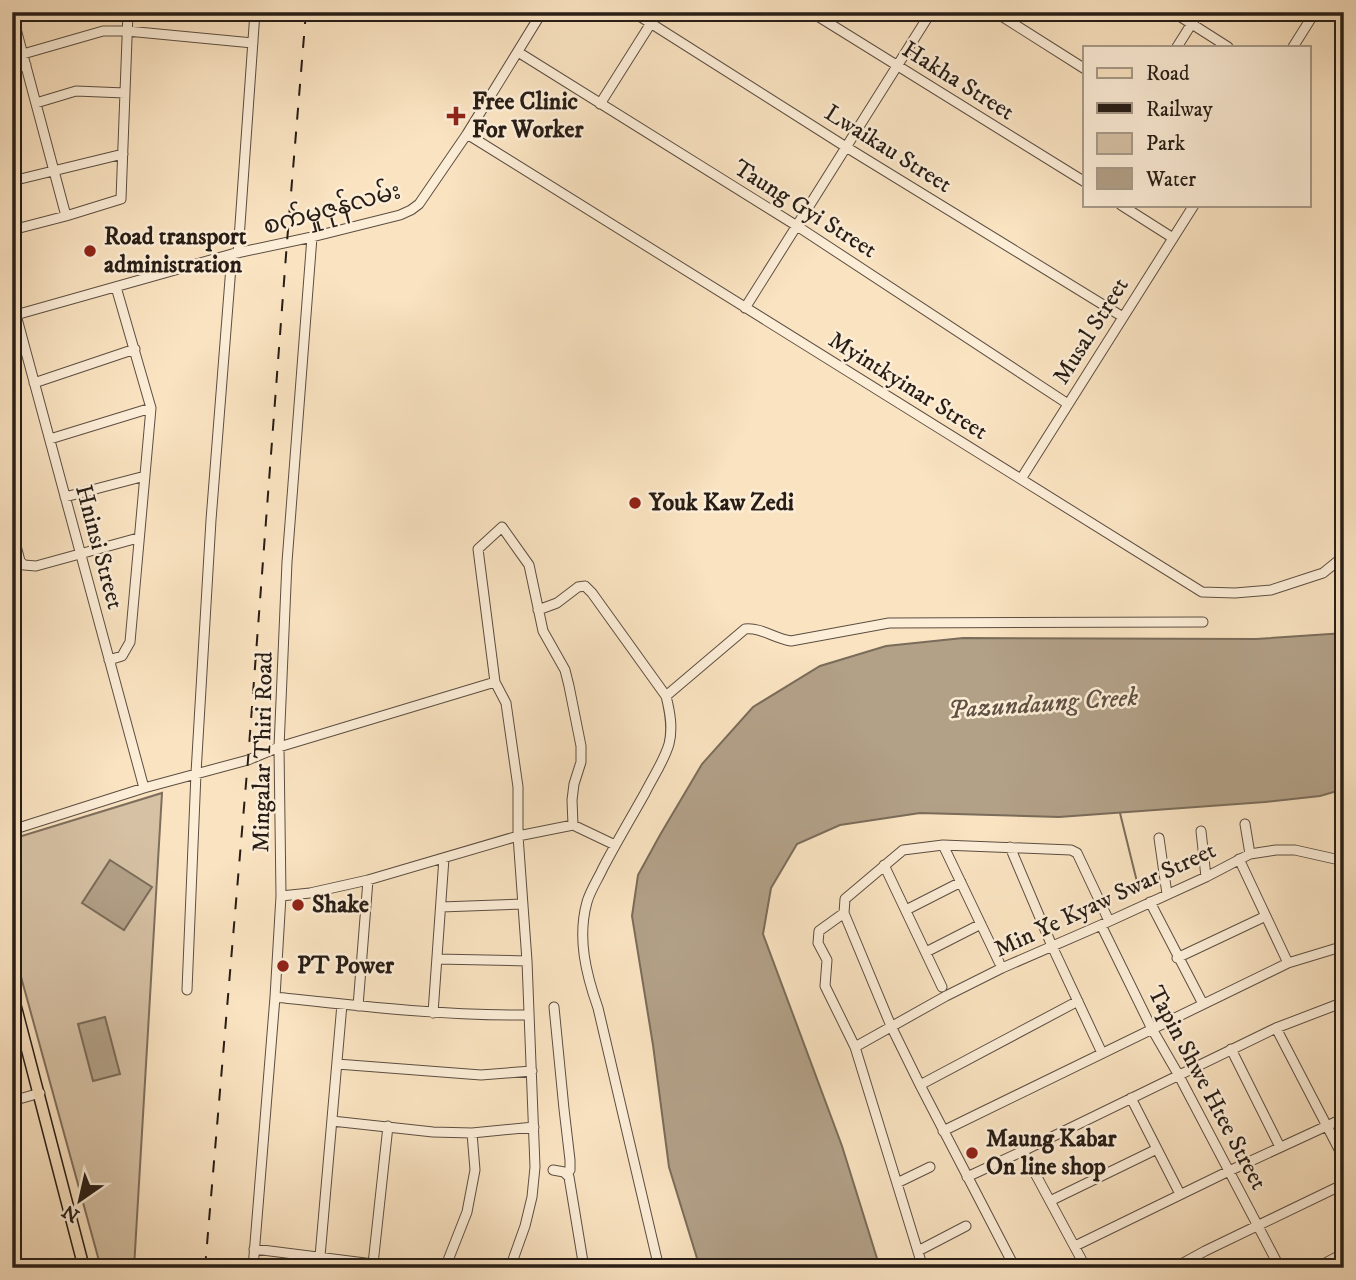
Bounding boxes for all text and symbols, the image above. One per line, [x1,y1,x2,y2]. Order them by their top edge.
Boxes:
street label: Hakha Street [896,35,1020,128]
legend [1083,46,1310,206]
text: Road [1146,61,1190,87]
place label: Free Clinic For Worker [472,87,584,145]
text: Railway [1146,97,1214,123]
street label: Lwaikau Street [819,98,957,200]
marker: Free Clinic For Worker [446,106,466,126]
text: Park [1146,131,1186,157]
street label: Taung Gyi Street [728,153,883,265]
text: Water [1145,167,1196,193]
street label: စက်မှုဇုန်လမ်း [259,174,405,245]
place label: Road transport administration [104,222,247,280]
marker: Road transport administration [82,243,98,259]
street label: Musal Street [1046,272,1136,390]
street label: Myintkyinar Street [823,325,993,447]
street label: Hninsi Street [68,482,130,613]
place label: Youk Kaw Zedi [648,488,794,518]
marker: Youk Kaw Zedi [627,495,643,511]
street label: Mingalar Thiri Road [246,651,280,853]
water label: Pazundaung Creek [947,681,1139,727]
street label: Min Ye Kyaw Swar Street [989,835,1221,965]
place label: Shake [312,890,369,920]
marker: Shake [290,897,306,913]
place label: PT Power [297,951,395,981]
marker: PT Power [275,958,291,974]
street label: Tapin Shwe Htee Street [1141,981,1274,1195]
place label: Maung Kabar On line shop [986,1124,1118,1182]
marker: Maung Kabar On line shop [964,1145,980,1161]
north arrow [46,1164,116,1234]
text: N [58,1199,84,1227]

